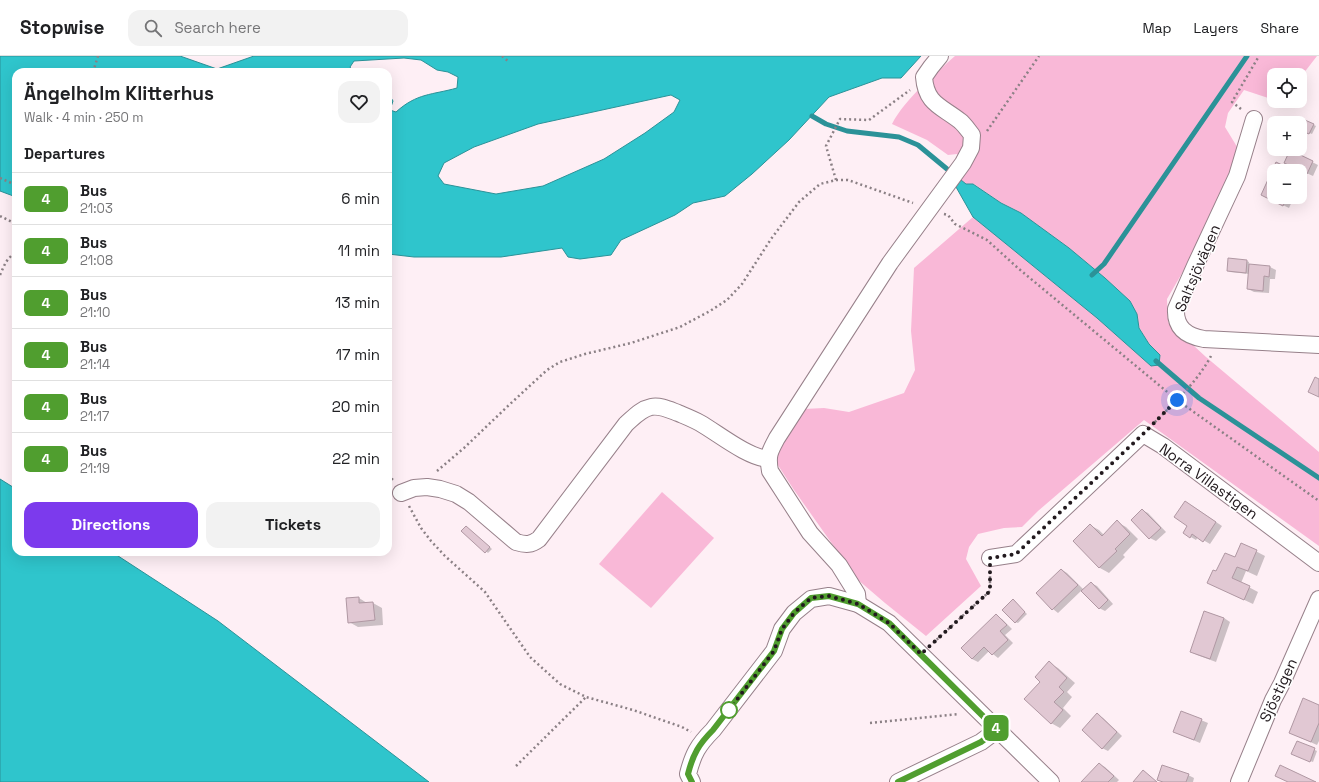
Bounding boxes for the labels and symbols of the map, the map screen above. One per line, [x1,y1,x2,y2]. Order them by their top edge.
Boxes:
street label: Saltsjövägen [1170,222,1224,314]
your location [1167,390,1187,410]
street label: Norra Villastigen [1156,439,1262,523]
street label: Sjöstigen [1255,655,1301,725]
unlabelled marker [720,701,738,719]
line badge: 4 [983,715,1009,741]

